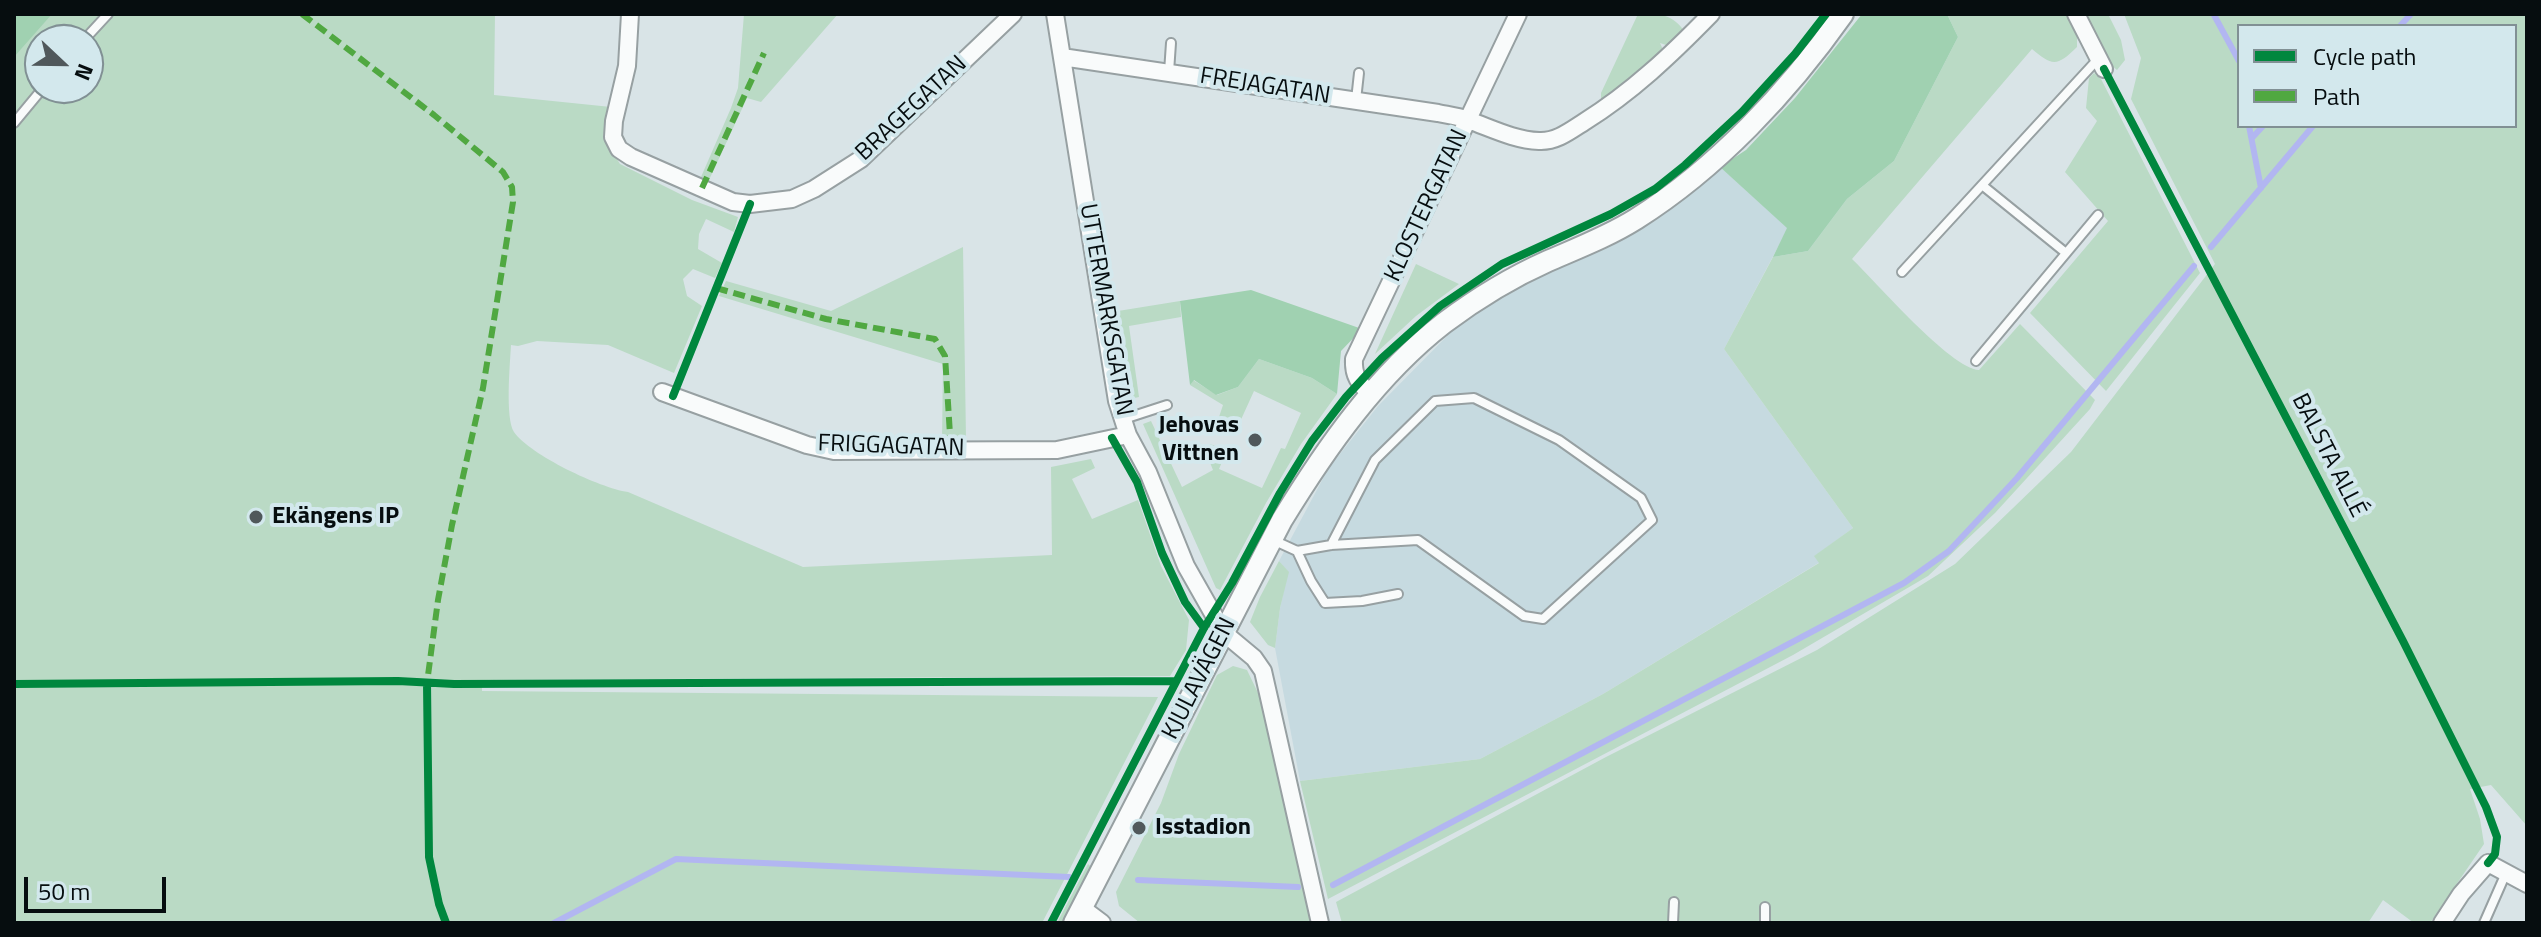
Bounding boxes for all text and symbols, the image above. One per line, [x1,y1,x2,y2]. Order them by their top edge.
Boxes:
north arrow [24,24,104,104]
legend [2237,24,2517,128]
text: Cycle path [2313,38,2416,74]
street label: BRAGEGATAN [851,50,973,168]
text: N [66,59,103,86]
street label: FREJAGATAN [1198,62,1332,112]
text: Path [2313,78,2360,114]
street label: KLOSTERGATAN [1379,126,1475,286]
street label: UTTERMARKSGATAN [1072,202,1138,418]
street label: BALSTA ALLÉ [2285,389,2371,523]
place label: Jehovas Vittnen [1158,412,1239,468]
street label: FRIGGAGATAN [817,430,965,464]
marker: Jehovas Vittnen [1246,431,1264,449]
place label: Ekängens IP [272,503,399,531]
marker: Ekängens IP [247,508,265,526]
street label: KJULAVÄGEN [1157,613,1243,745]
place label: Isstadion [1155,814,1251,842]
marker: Isstadion [1130,819,1148,837]
scale bar [28,861,170,911]
text: 50 m [38,873,90,909]

